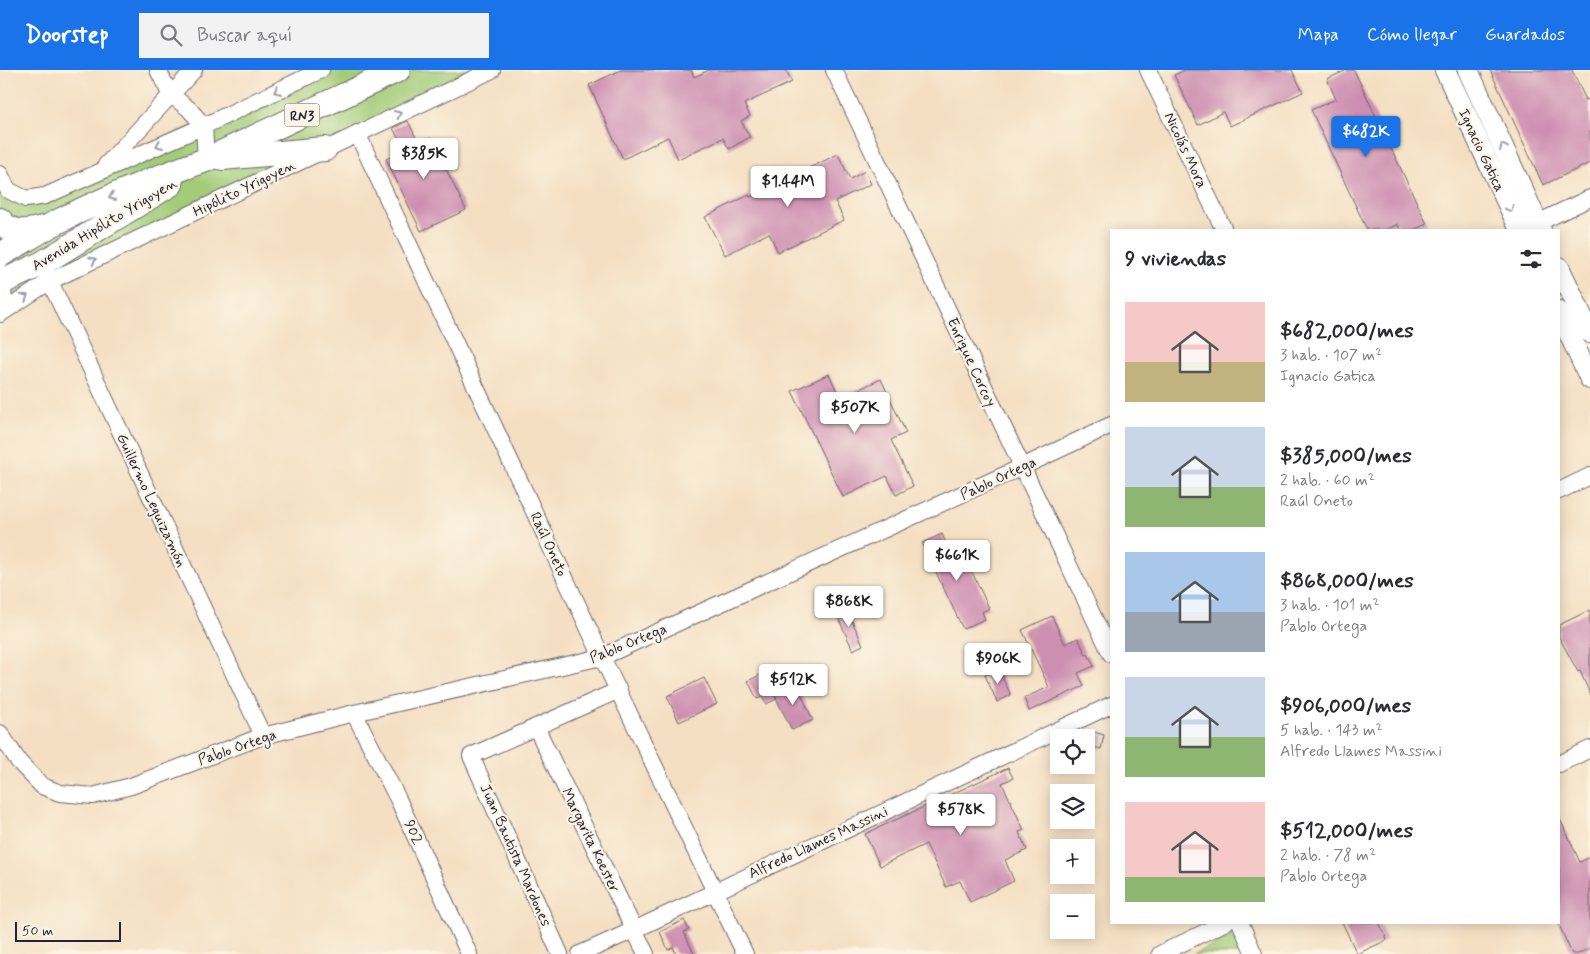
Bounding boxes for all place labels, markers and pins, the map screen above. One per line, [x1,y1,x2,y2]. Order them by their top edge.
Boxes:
pin: $682K [1331,116,1401,158]
pin: $385K [389,138,459,180]
pin: $1.44M [747,166,829,208]
pin: $507K [820,392,890,434]
pin: $661K [922,540,992,582]
pin: $868K [814,586,884,628]
pin: $906K [963,642,1033,685]
pin: $512K [758,664,828,706]
pin: $578K [926,794,996,836]

